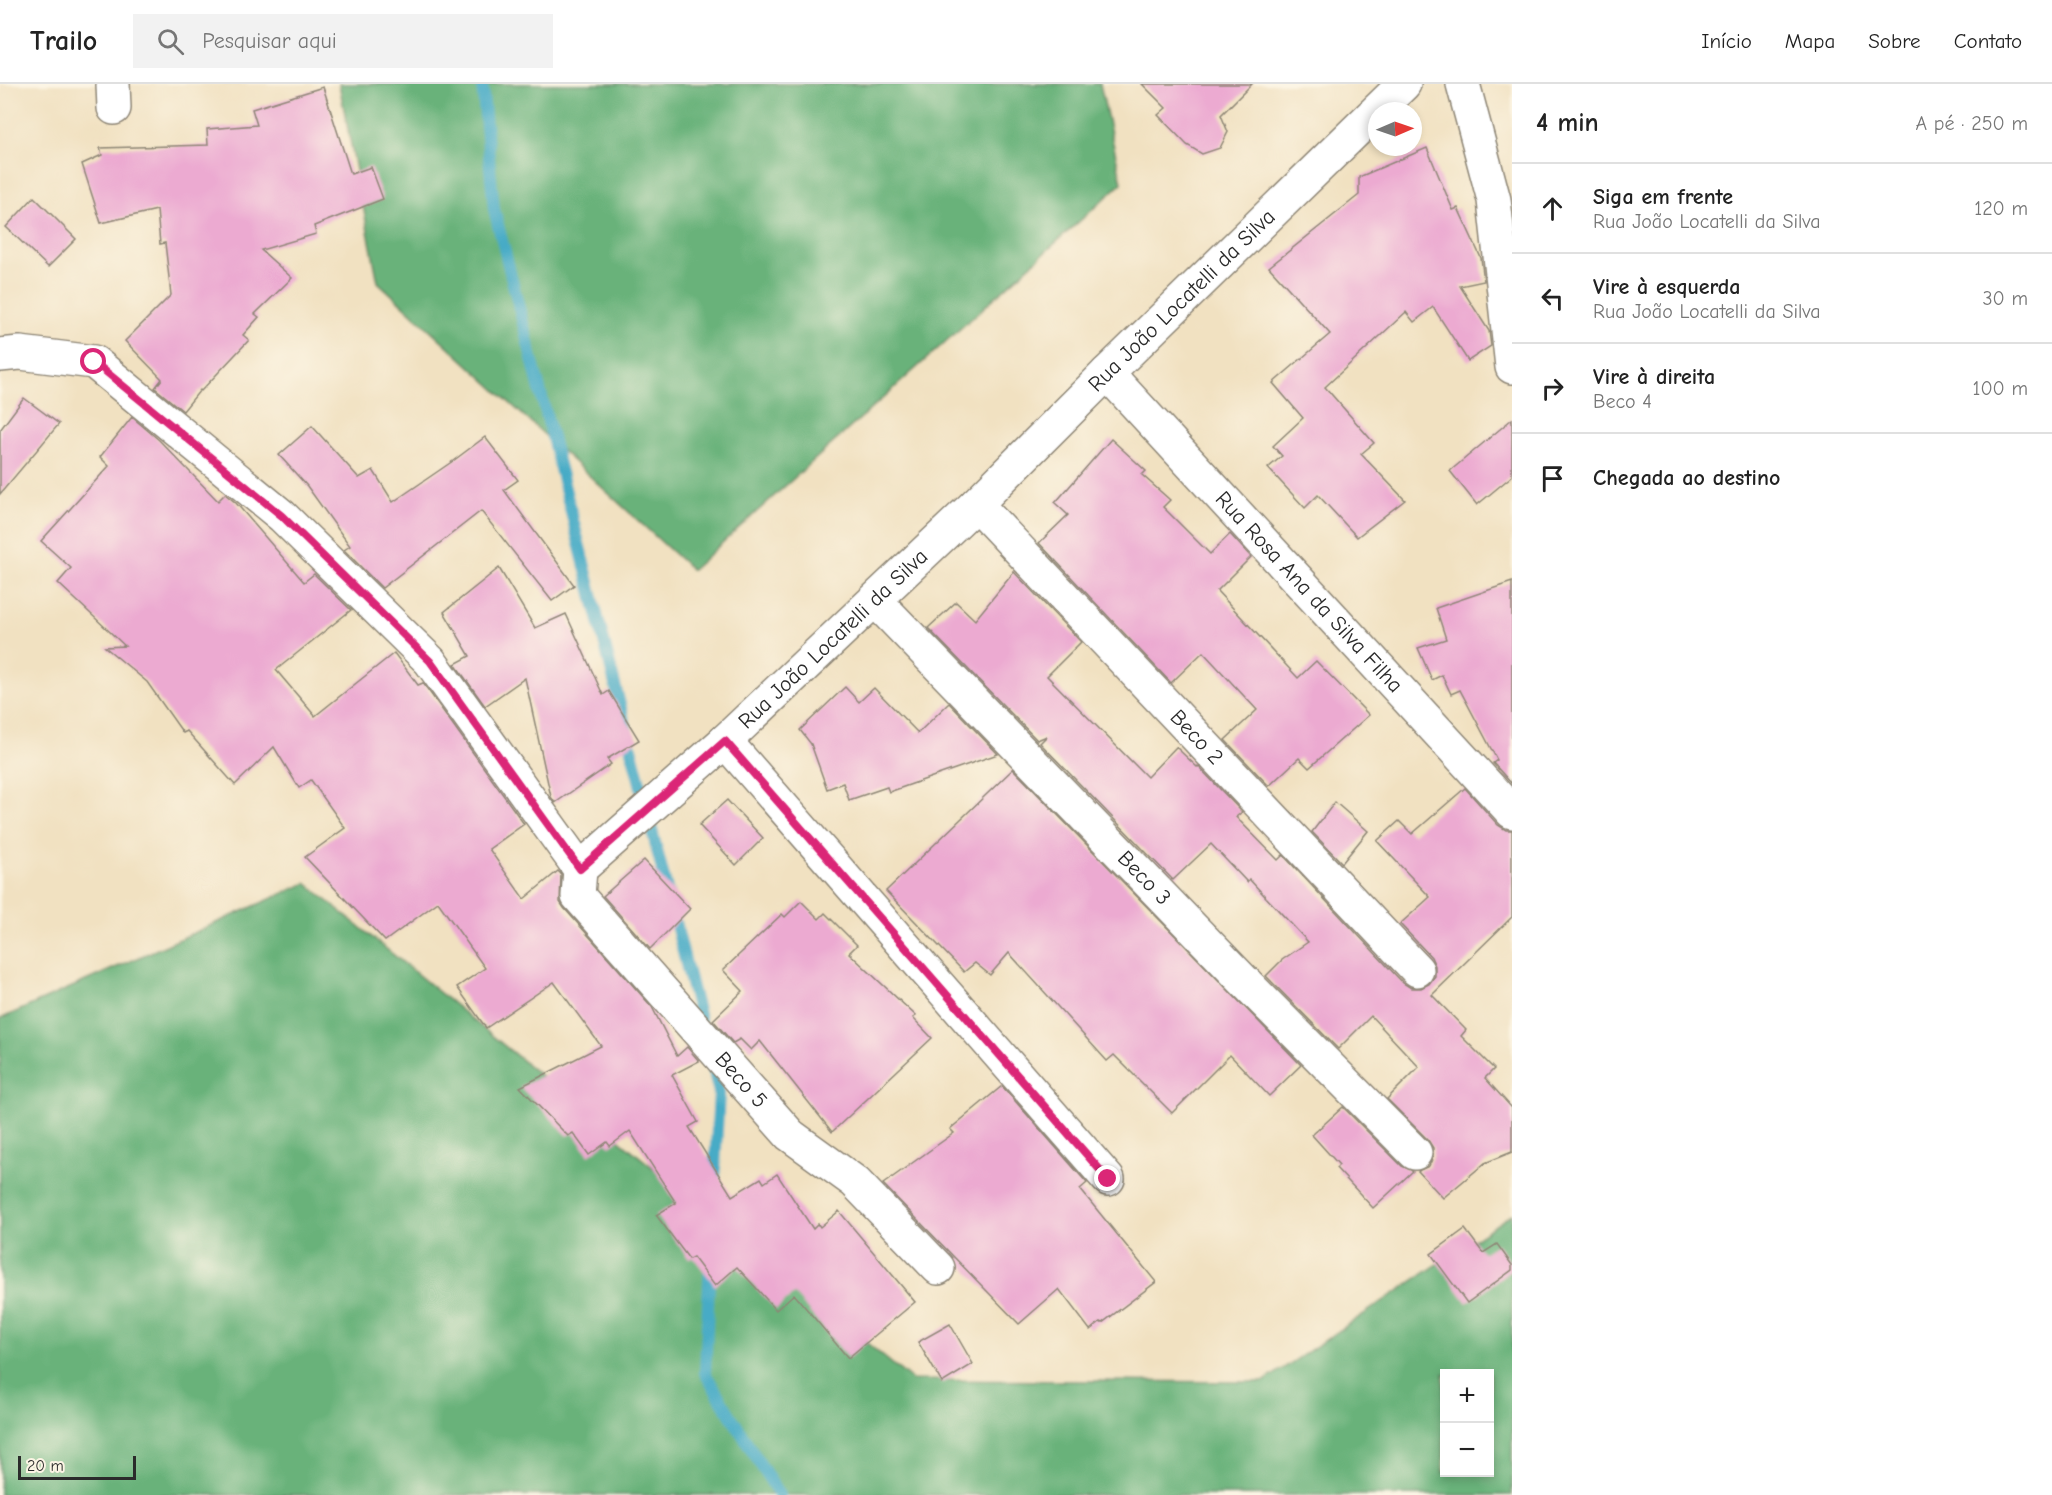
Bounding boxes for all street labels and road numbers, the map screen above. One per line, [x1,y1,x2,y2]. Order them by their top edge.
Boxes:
street label: Rua João Locatelli da Silva [1083,204,1280,397]
street label: Rua Rosa Ana da Silva Filha [1210,486,1408,698]
street label: Rua João Locatelli da Silva [733,544,933,734]
street label: Beco 2 [1165,704,1229,770]
street label: Beco 3 [1112,845,1176,911]
street label: Beco 5 [709,1047,773,1113]

